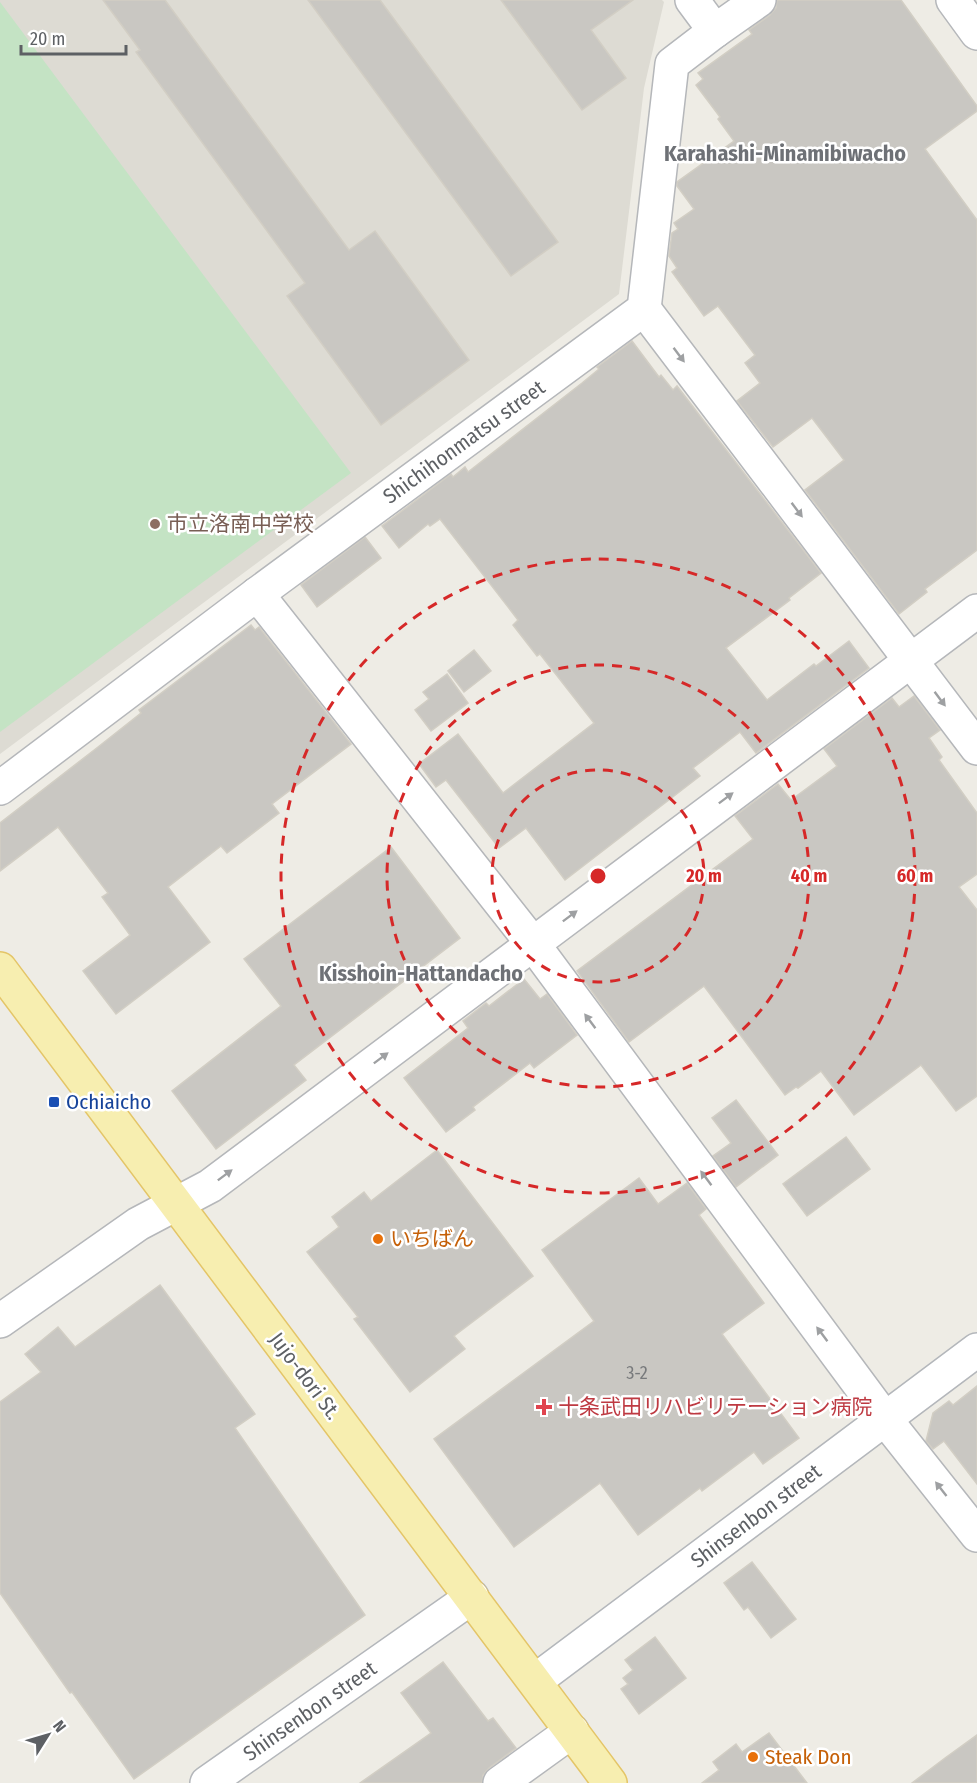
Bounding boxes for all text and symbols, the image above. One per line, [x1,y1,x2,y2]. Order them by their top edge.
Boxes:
scale bar [21,18,126,56]
text: 20 m [30,28,65,50]
district label: Karahashi-Minamibiwacho [664,140,906,167]
one-way arrow [673,347,685,363]
street label: Shichihonmatsu street [378,374,550,509]
one-way arrow [791,502,803,518]
place label: 市立洛南中学校 [167,511,314,537]
marker: 市立洛南中学校 [148,517,162,531]
one-way arrow [934,692,946,707]
one-way arrow [718,792,734,805]
text: 20 m [685,865,722,887]
text: 40 m [791,865,827,887]
text: 60 m [897,865,933,887]
centre of rings [588,866,608,886]
one-way arrow [562,910,578,922]
district label: Kisshoin-Hattandacho [319,960,523,987]
one-way arrow [584,1013,596,1029]
one-way arrow [372,1052,388,1064]
place label: Ochiaicho [66,1089,151,1115]
marker: Ochiaicho [47,1095,61,1109]
one-way arrow [216,1169,232,1181]
one-way arrow [700,1170,712,1186]
place label: いちばん [390,1226,474,1252]
marker: いちばん [371,1232,385,1246]
street label: Jujo-dori St. [264,1327,346,1425]
one-way arrow [817,1327,829,1342]
house number: 3-2 [626,1362,648,1384]
place label: 十条武田リハビリテーション病院 [558,1394,873,1420]
marker: 十条武田リハビリテーション病院 [535,1398,553,1416]
street label: Shinsenbon street [686,1458,826,1574]
one-way arrow [934,1481,947,1497]
street label: Shinsenbon street [238,1655,382,1767]
north arrow [18,1705,78,1765]
text: N [49,1717,70,1736]
place label: Steak Don [765,1744,851,1770]
marker: Steak Don [746,1750,760,1764]

